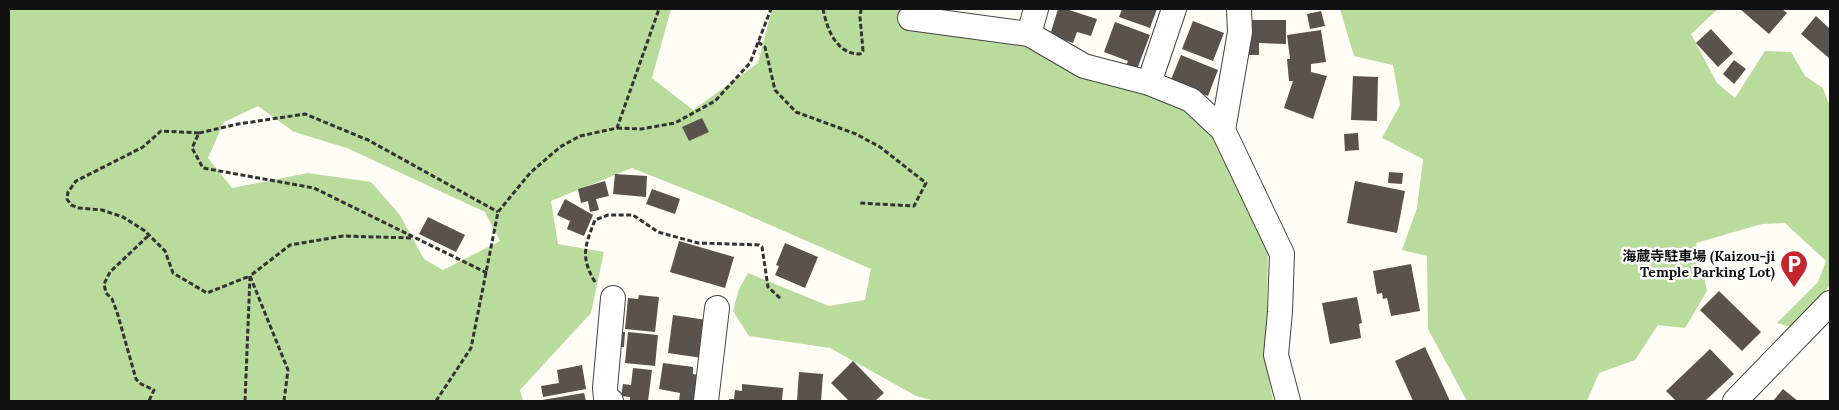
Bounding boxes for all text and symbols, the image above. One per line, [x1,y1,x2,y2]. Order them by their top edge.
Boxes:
place label: 海蔵寺駐車場 (Kaizou-ji Temple Parking Lot) [1622,247,1775,281]
parking icon: 海蔵寺駐車場 (Kaizou-ji Temple Parking Lot) [1779,249,1809,288]

